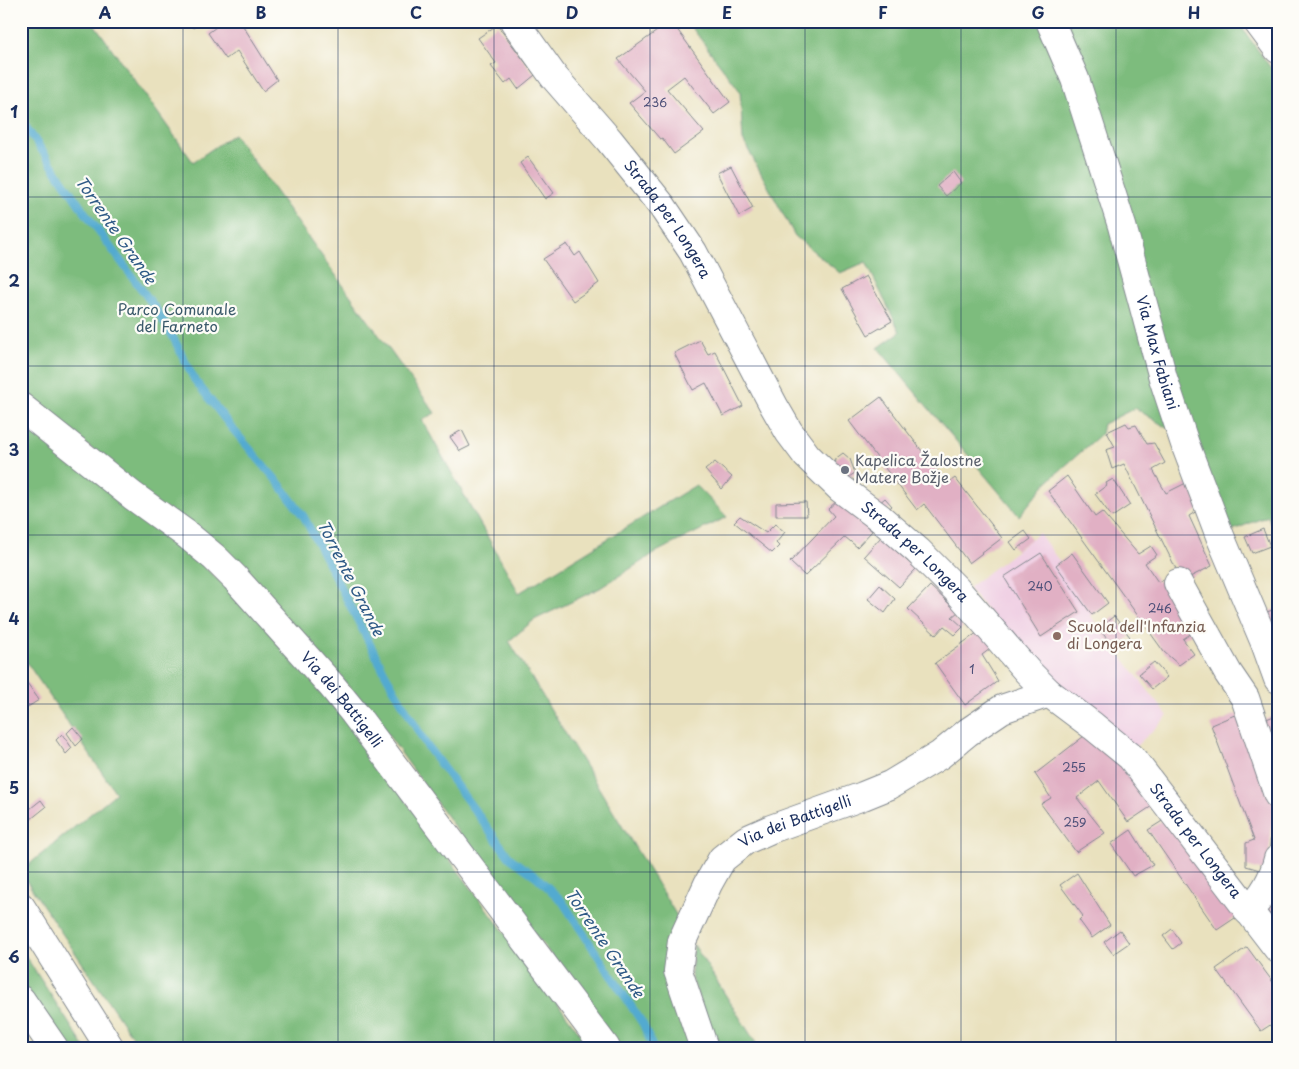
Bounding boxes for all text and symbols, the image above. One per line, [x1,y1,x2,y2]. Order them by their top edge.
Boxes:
text: A [99,0,112,24]
text: B [256,0,267,24]
text: C [410,0,422,24]
text: D [566,0,578,24]
text: E [722,0,732,24]
text: F [878,0,888,24]
text: G [1031,0,1045,24]
text: H [1188,0,1200,24]
house number: 236 [643,93,667,111]
text: 1 [10,99,18,123]
street label: Strada per Longera [619,154,718,283]
water label: Torrente Grande [70,170,164,289]
text: 2 [8,268,20,292]
street label: Via Max Fabiani [1131,293,1186,413]
park label: Parco Comunale del Farneto [118,297,236,337]
text: 3 [9,437,19,461]
place label: Kapelica Žalostne Matere Božje [855,448,982,488]
marker: Kapelica Žalostne Matere Božje [839,464,851,476]
street label: Strada per Longera [857,495,976,607]
water label: Torrente Grande [312,515,392,641]
house number: 240 [1028,577,1053,595]
house number: 246 [1148,599,1172,617]
text: 4 [9,606,20,630]
place label: Scuola dell'Infanzia di Longera [1067,614,1206,654]
marker: Scuola dell'Infanzia di Longera [1051,630,1063,642]
street label: Via dei Battigelli [296,645,389,752]
house number: 1 [969,660,975,678]
house number: 255 [1062,758,1086,776]
text: 5 [9,775,19,799]
street label: Strada per Longera [1145,777,1249,903]
street label: Via dei Battigelli [733,788,854,852]
house number: 259 [1063,813,1087,831]
water label: Torrente Grande [560,883,652,1003]
text: 6 [8,944,20,968]

